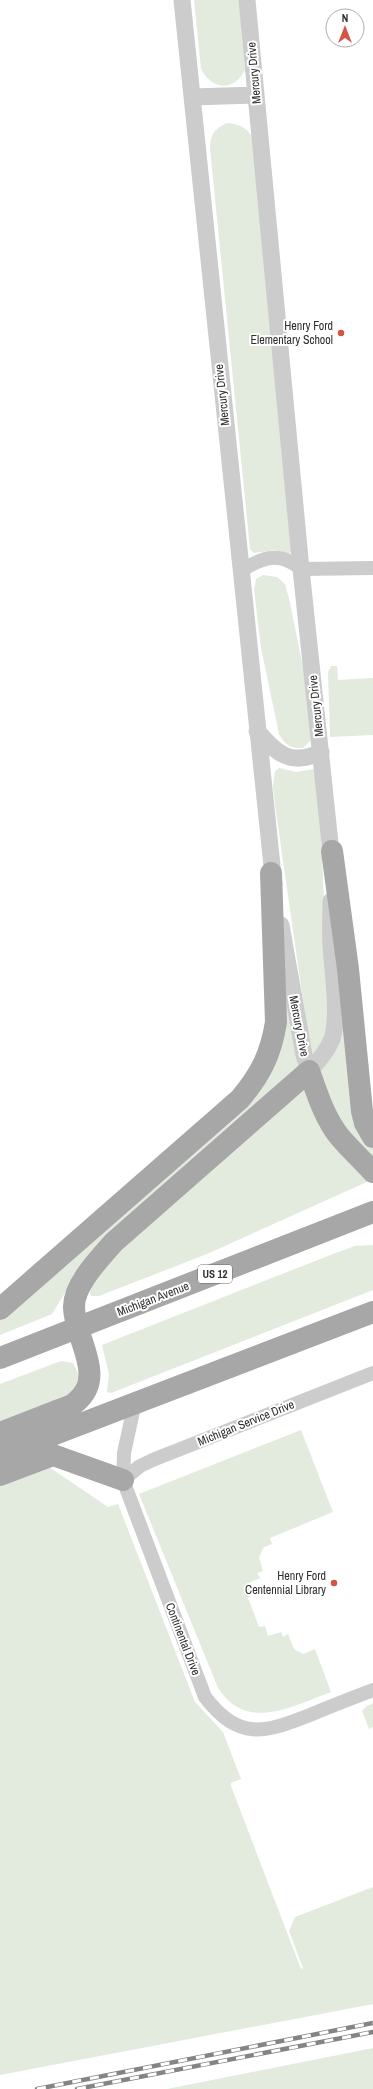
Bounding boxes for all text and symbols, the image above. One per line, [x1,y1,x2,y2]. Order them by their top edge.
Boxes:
north arrow [325,8,365,48]
text: N [342,11,348,25]
street label: Mercury Drive [243,42,265,104]
place label: Henry Ford Elementary School [250,318,333,348]
marker: Henry Ford Elementary School [336,328,346,338]
street label: Mercury Drive [211,363,233,427]
street label: Mercury Drive [305,674,327,738]
street label: Mercury Drive [285,994,313,1058]
road number: US 12 [198,1265,232,1283]
street label: Michigan Avenue [115,1278,191,1320]
street label: Michigan Service Drive [195,1396,297,1450]
place label: Henry Ford Centennial Library [245,1568,326,1598]
marker: Henry Ford Centennial Library [329,1578,339,1588]
street label: Continental Drive [162,1600,204,1678]

